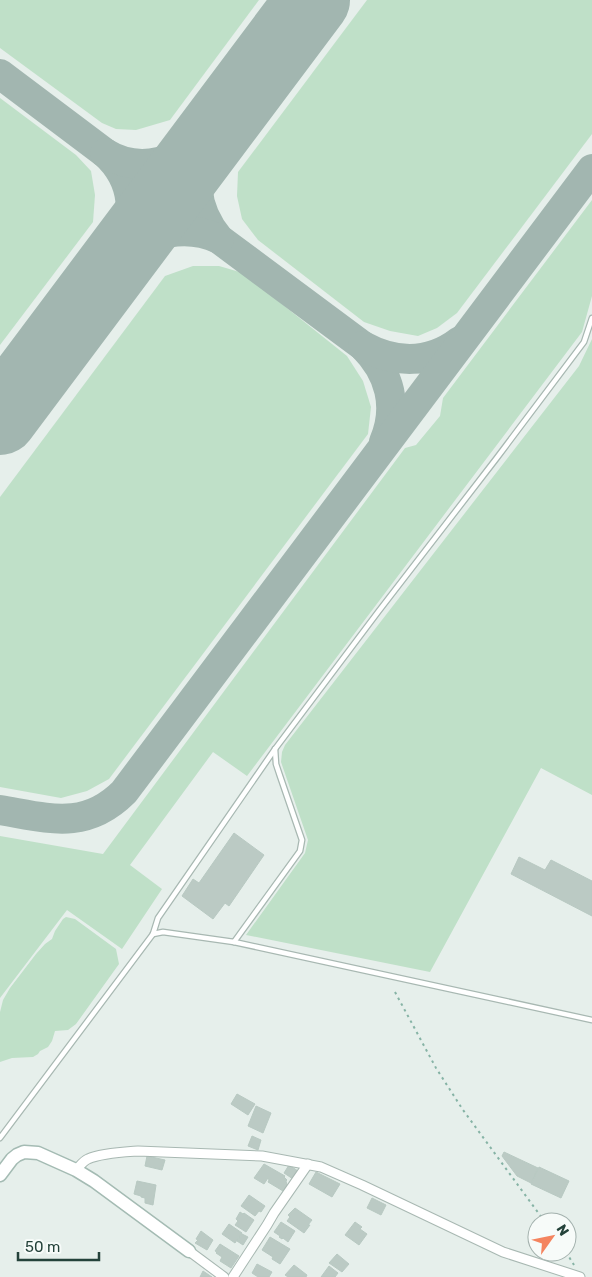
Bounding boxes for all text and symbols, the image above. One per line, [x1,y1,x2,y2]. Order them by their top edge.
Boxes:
north arrow [527,1212,577,1262]
text: N [553,1221,572,1239]
scale bar [18,1230,99,1262]
text: 50 m [25,1238,60,1256]

